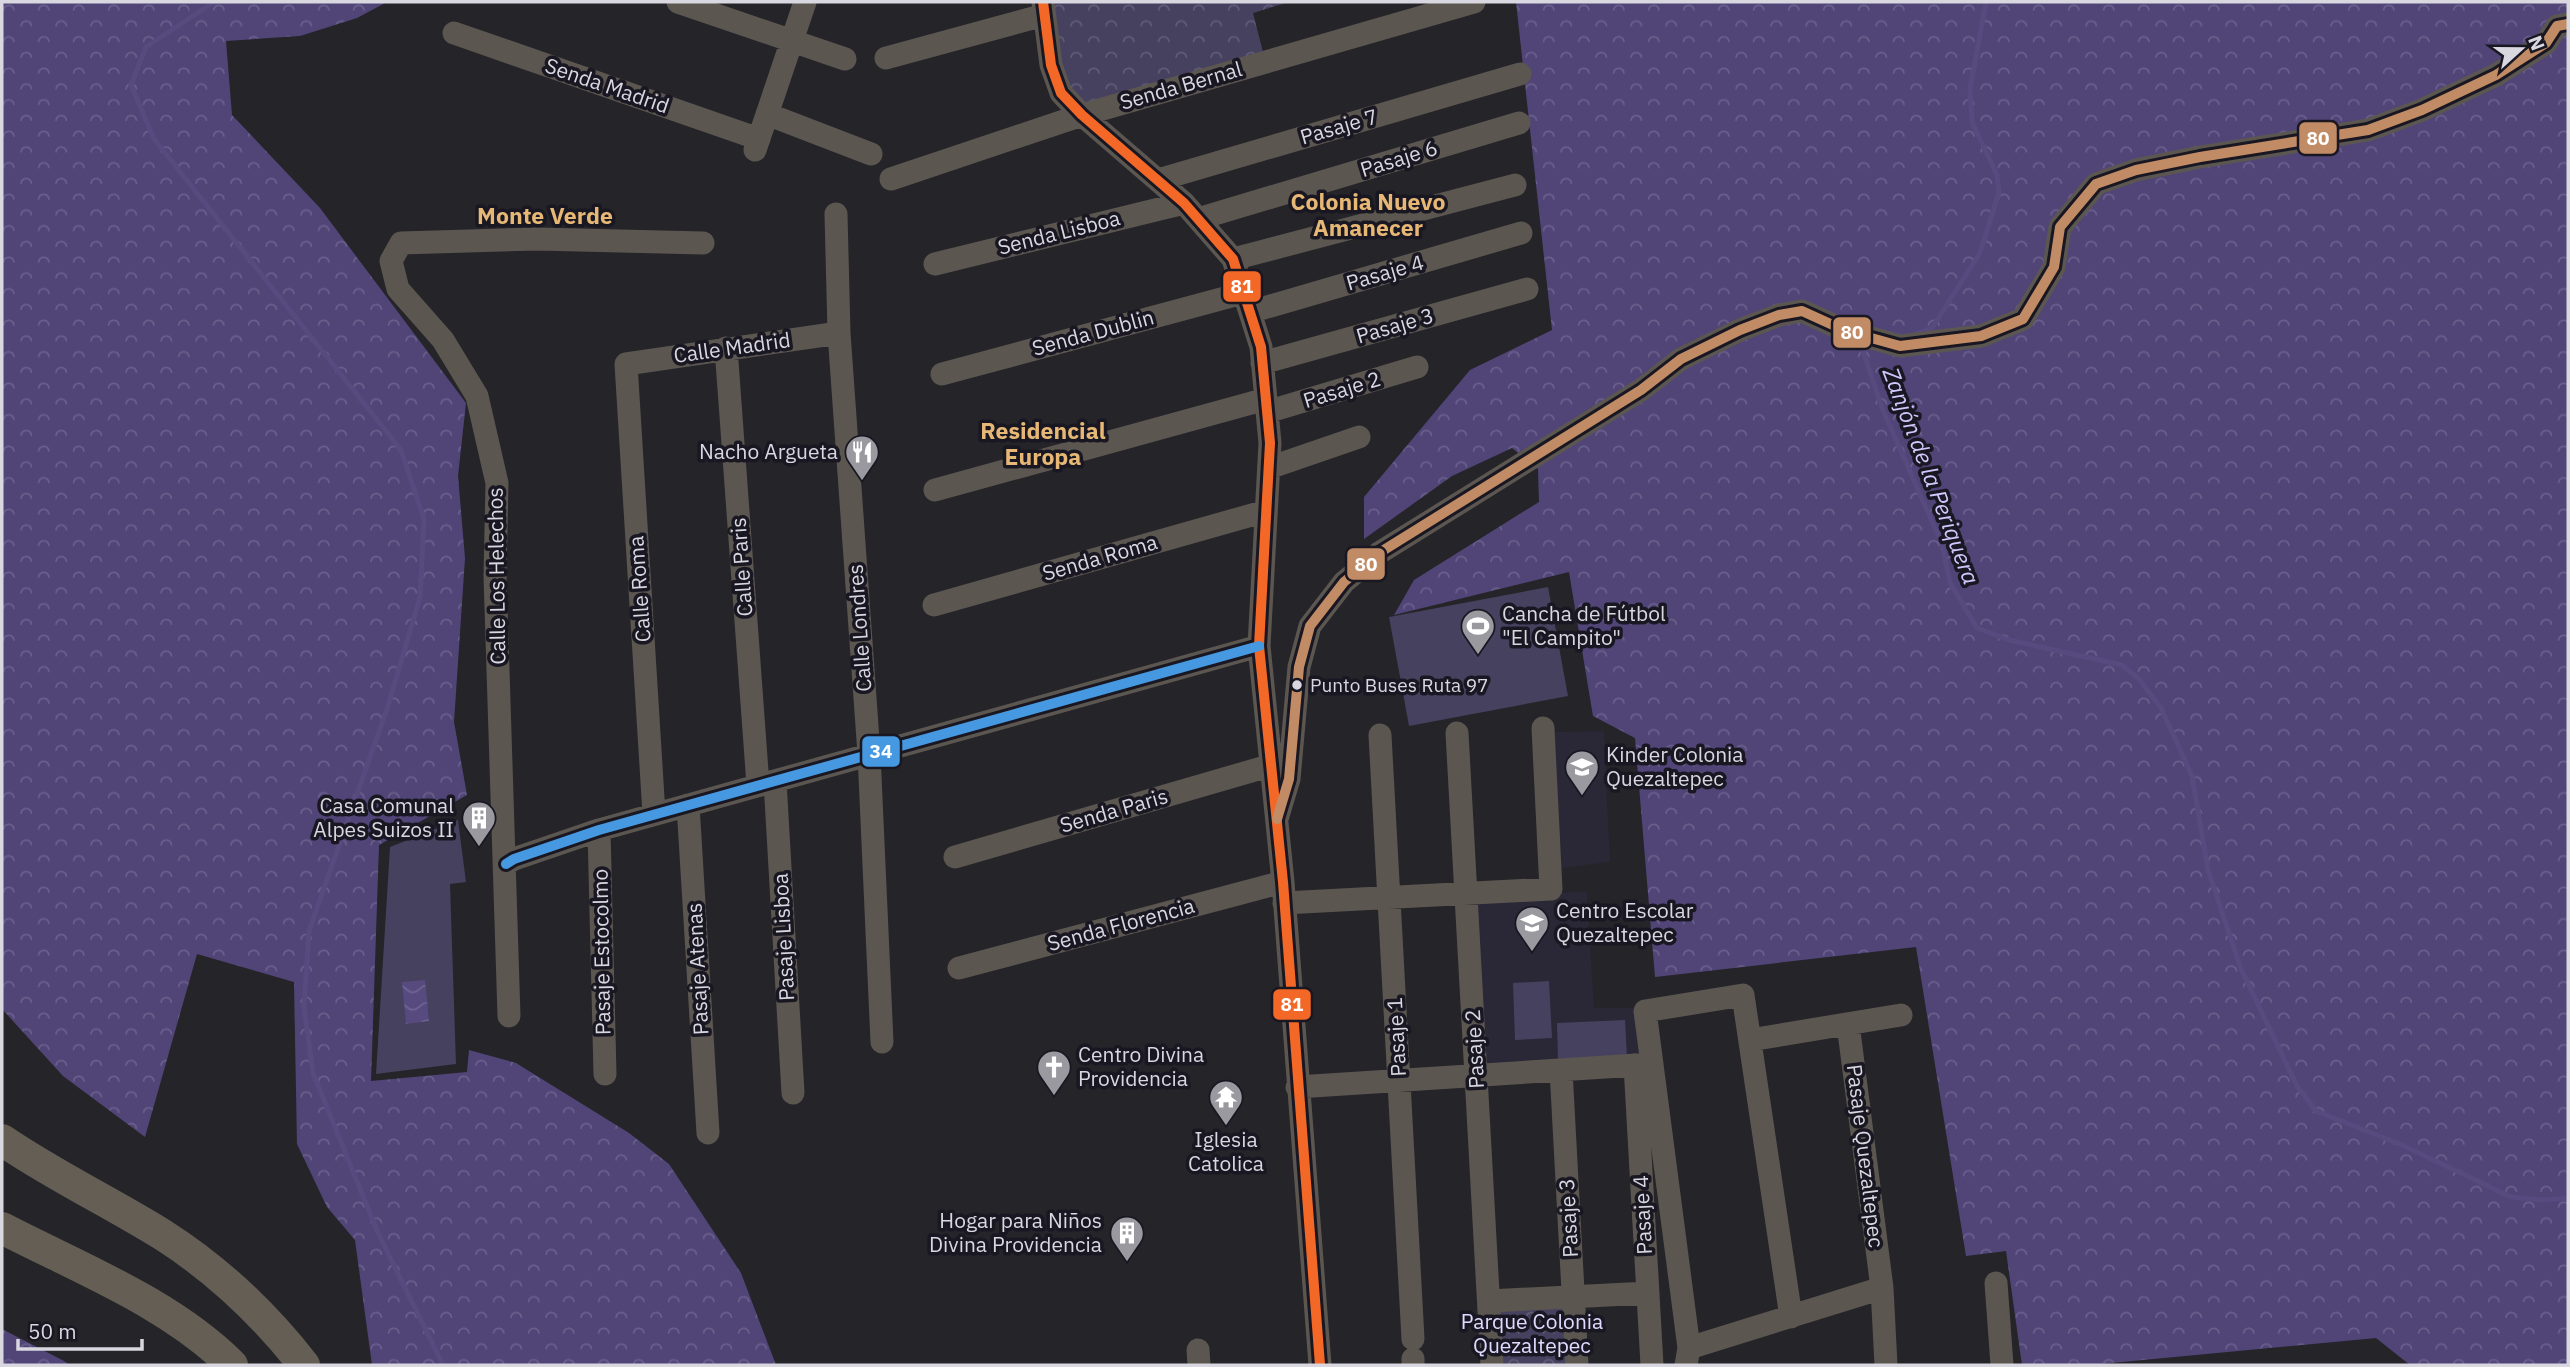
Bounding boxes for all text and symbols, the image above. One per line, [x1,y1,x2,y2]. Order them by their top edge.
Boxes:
north arrow [2486,14,2556,84]
text: N [2523,32,2551,54]
street label: Senda Madrid [542,51,673,119]
street label: Senda Bernal [1116,54,1245,116]
street label: Pasaje 7 [1297,102,1381,150]
line badge: 80 [2298,121,2338,155]
text: 80 [2307,126,2329,150]
street label: Pasaje 6 [1357,133,1441,183]
district label: Colonia Nuevo Amanecer [1291,186,1445,242]
district label: Monte Verde [477,200,613,230]
street label: Senda Lisboa [995,203,1123,261]
street label: Pasaje 4 [1343,248,1427,296]
line badge: 81 [1222,270,1262,303]
text: 81 [1231,274,1254,298]
street label: Pasaje 3 [1353,301,1437,349]
street label: Senda Dublin [1029,302,1157,362]
line badge: 80 [1832,316,1872,349]
text: 80 [1841,320,1863,344]
street label: Calle Madrid [672,325,792,369]
water label: Zanjón de la Periquera [1876,362,1987,588]
street label: Pasaje 2 [1300,364,1384,414]
district label: Residencial Europa [980,415,1106,471]
restaurant icon: Nacho Argueta [843,433,881,482]
place label: Nacho Argueta [699,437,838,465]
street label: Calle Los Helechos [480,487,512,665]
street label: Calle Paris [724,517,758,617]
street label: Senda Roma [1039,527,1161,587]
street label: Calle Roma [621,535,657,643]
line badge: 80 [1346,547,1386,581]
text: 80 [1355,552,1377,576]
street label: Calle Londres [841,563,877,693]
place label: Cancha de Fútbol "El Campito" [1502,599,1666,651]
sports icon: Cancha de Fútbol "El Campito" [1459,607,1497,656]
place label: Punto Buses Ruta 97 [1310,673,1489,697]
marker: Punto Buses Ruta 97 [1290,678,1304,692]
line badge: 34 [861,735,901,768]
text: 34 [870,739,892,763]
place label: Kinder Colonia Quezaltepec [1606,740,1744,792]
school or university icon: Kinder Colonia Quezaltepec [1563,748,1601,797]
street label: Senda Paris [1057,781,1171,839]
place label: Casa Comunal Alpes Suizos II [313,791,454,843]
building icon: Casa Comunal Alpes Suizos II [460,799,498,848]
street label: Pasaje Estocolmo [586,869,616,1035]
street label: Pasaje Lisboa [766,872,800,1002]
street label: Senda Florencia [1044,891,1197,957]
place label: Centro Escolar Quezaltepec [1556,896,1694,948]
street label: Pasaje Atenas [680,902,714,1036]
school or university icon: Centro Escolar Quezaltepec [1513,904,1551,953]
line badge: 81 [1272,988,1312,1021]
text: 81 [1281,992,1304,1016]
street label: Pasaje 1 [1380,997,1412,1077]
street label: Pasaje 2 [1458,1009,1490,1089]
place label: Centro Divina Providencia [1078,1040,1204,1092]
church icon: Centro Divina Providencia [1035,1048,1073,1097]
street label: Pasaje Quezaltepec [1841,1062,1891,1249]
temple icon: Iglesia Catolica [1207,1078,1245,1127]
place label: Iglesia Catolica [1188,1125,1264,1177]
street label: Pasaje 4 [1626,1175,1658,1255]
street label: Pasaje 3 [1552,1178,1584,1258]
place label: Hogar para Niños Divina Providencia [929,1206,1102,1258]
building icon: Hogar para Niños Divina Providencia [1108,1214,1146,1263]
park label: Parque Colonia Quezaltepec [1461,1307,1603,1359]
scale bar [18,1308,142,1352]
text: 50 m [28,1317,77,1345]

